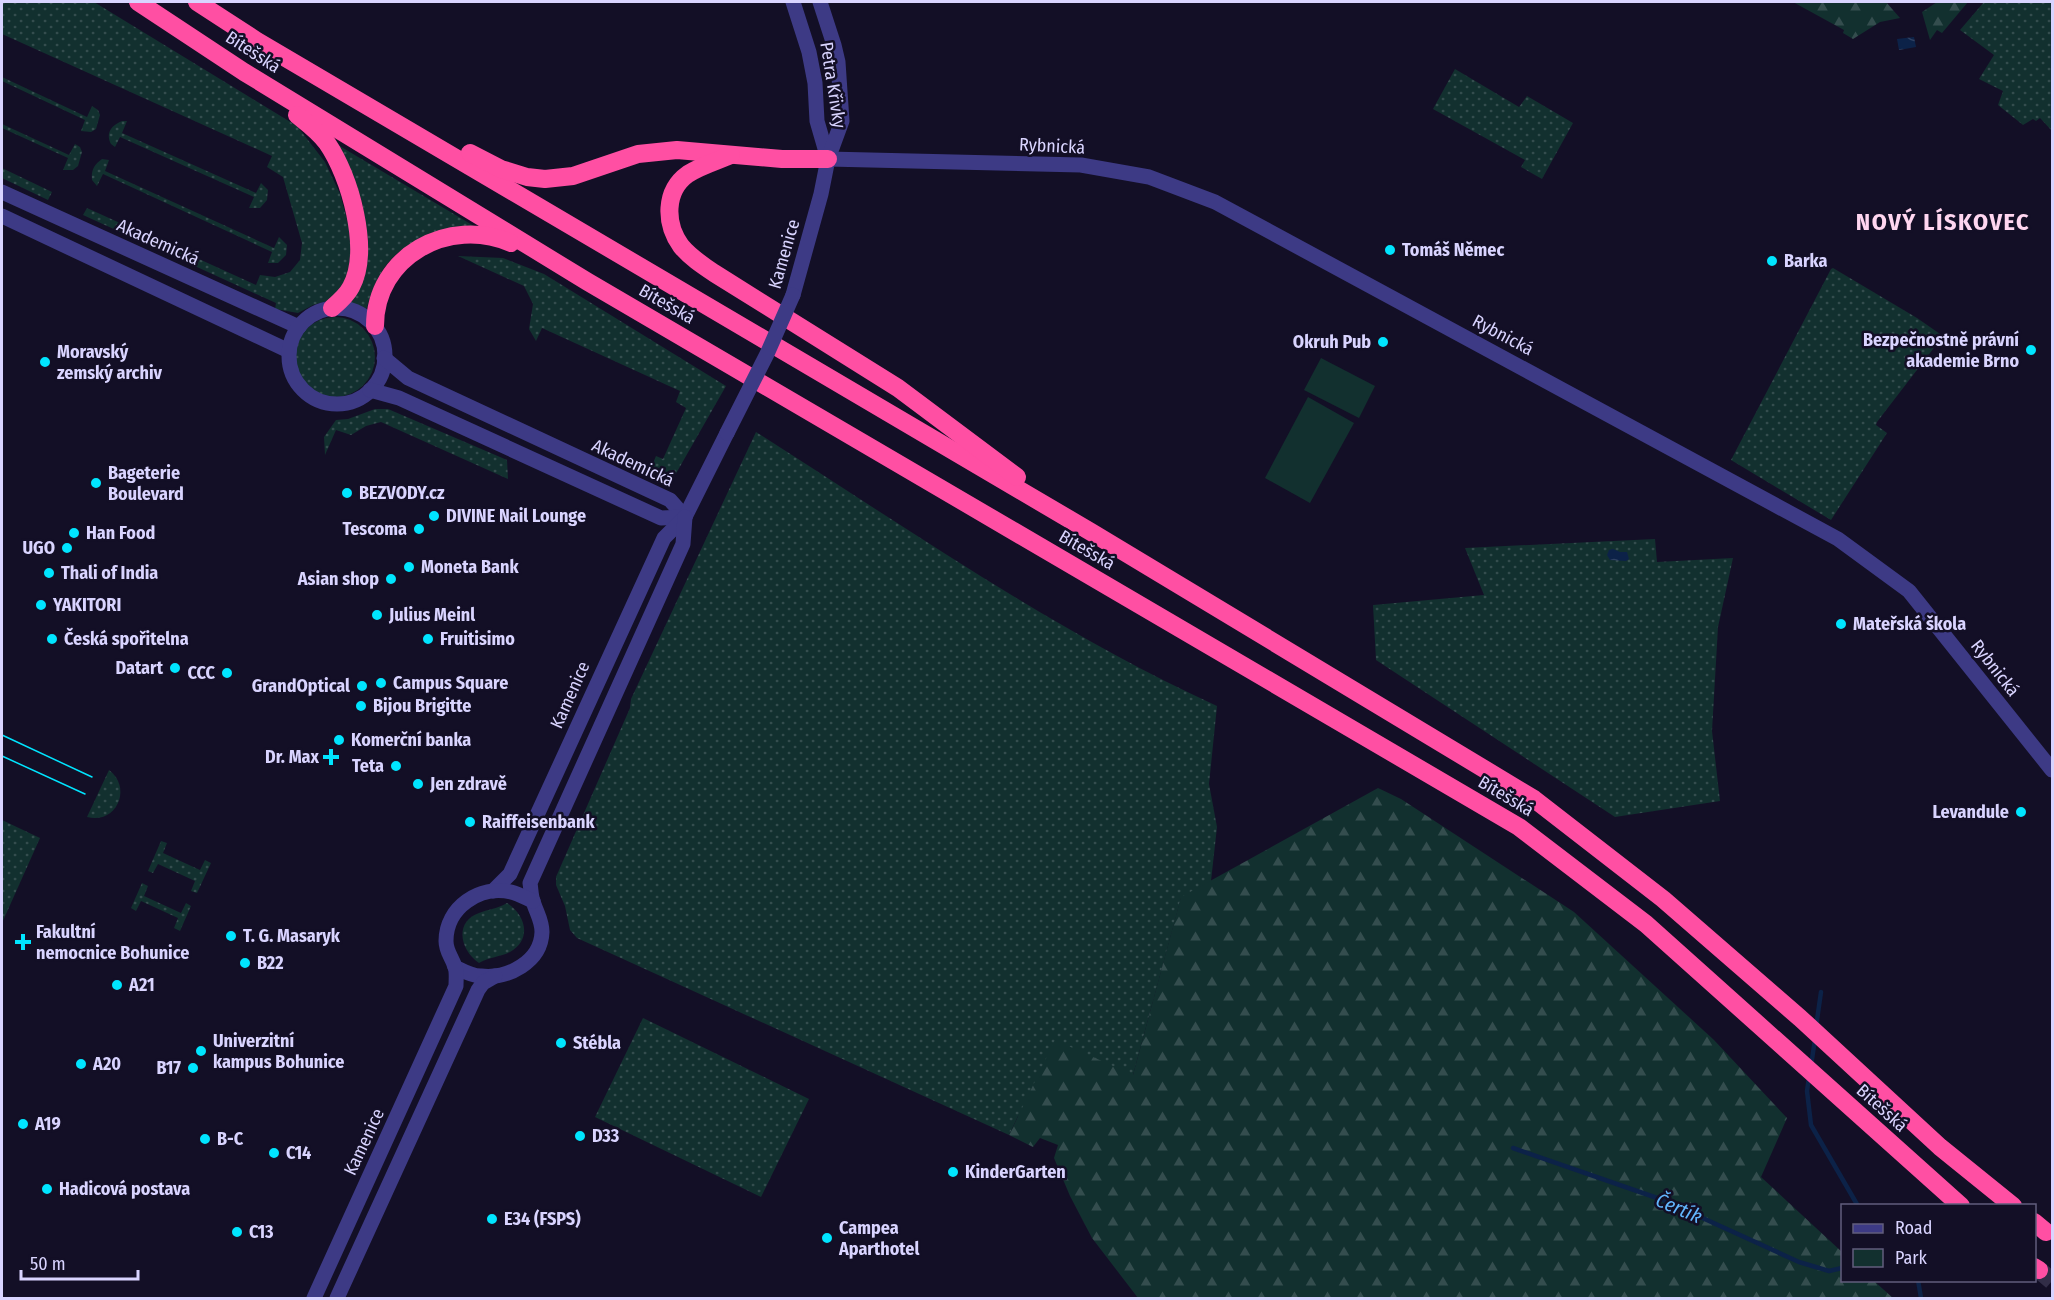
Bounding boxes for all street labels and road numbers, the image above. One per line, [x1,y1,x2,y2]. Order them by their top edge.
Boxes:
street label: Bítešská [221,26,285,78]
street label: Petra Křivky [815,40,851,130]
street label: Rybnická [1018,133,1086,159]
street label: Akademická [113,214,203,270]
street label: Kamenice [764,217,804,291]
street label: Bítešská [635,279,699,329]
street label: Rybnická [1469,310,1537,360]
street label: Akademická [588,434,678,492]
street label: Bítešská [1055,525,1119,575]
street label: Rybnická [1966,635,2024,701]
street label: Kamenice [545,658,595,732]
street label: Bítešská [1474,771,1538,821]
street label: Bítešská [1852,1079,1912,1137]
street label: Kamenice [339,1105,389,1179]

